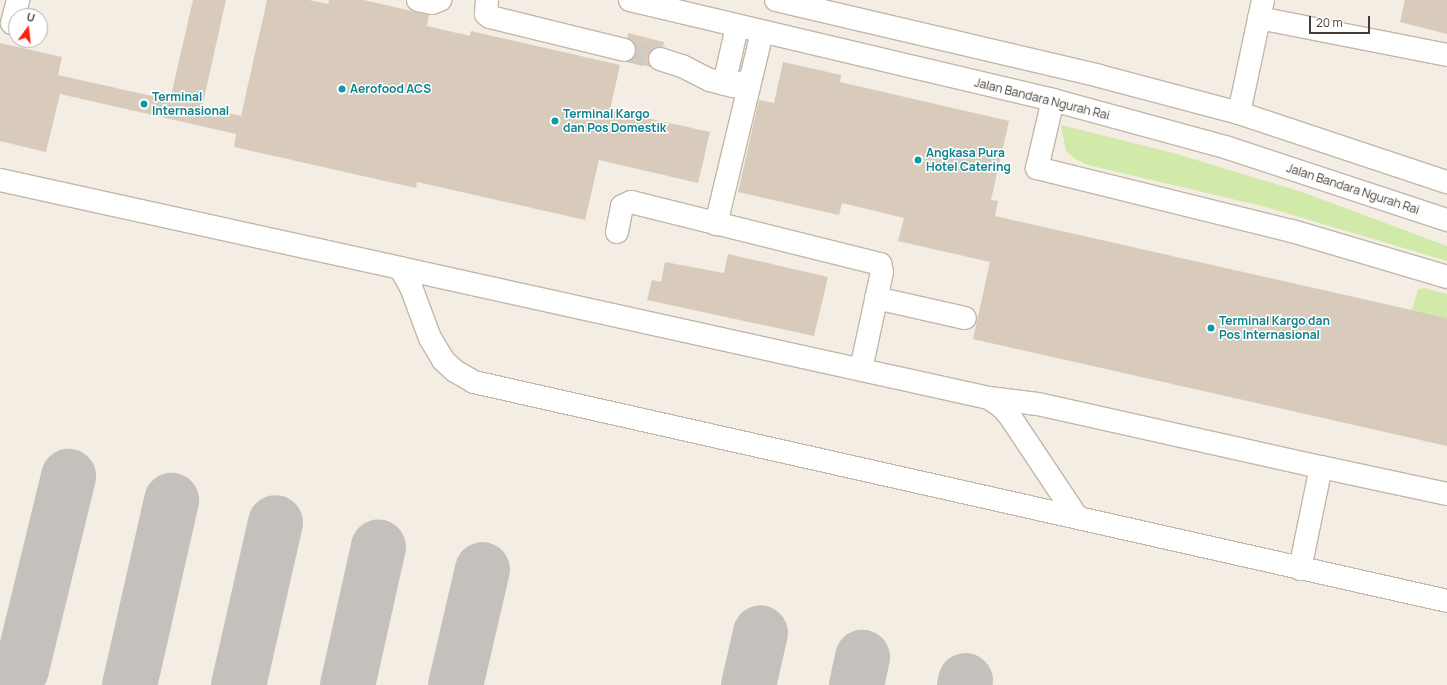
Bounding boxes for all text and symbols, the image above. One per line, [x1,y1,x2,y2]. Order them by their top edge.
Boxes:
north arrow [8,8,48,48]
scale bar [1311,8,1372,34]
text: U [25,9,37,25]
text: 20 m [1316,14,1343,31]
street label: Jalan Bandara Ngurah Rai [973,75,1111,123]
place label: Aerofood ACS [350,82,431,96]
marker: Aerofood ACS [337,84,347,94]
place label: Terminal Internasional [152,90,229,118]
marker: Terminal Internasional [139,99,149,109]
place label: Terminal Kargo dan Pos Domestik [563,107,666,135]
marker: Terminal Kargo dan Pos Domestik [550,116,560,126]
place label: Angkasa Pura Hotel Catering [926,146,1011,174]
marker: Angkasa Pura Hotel Catering [913,155,923,165]
street label: Jalan Bandara Ngurah Rai [1285,161,1421,217]
place label: Terminal Kargo dan Pos Internasional [1219,314,1330,342]
marker: Terminal Kargo dan Pos Internasional [1206,323,1216,333]

